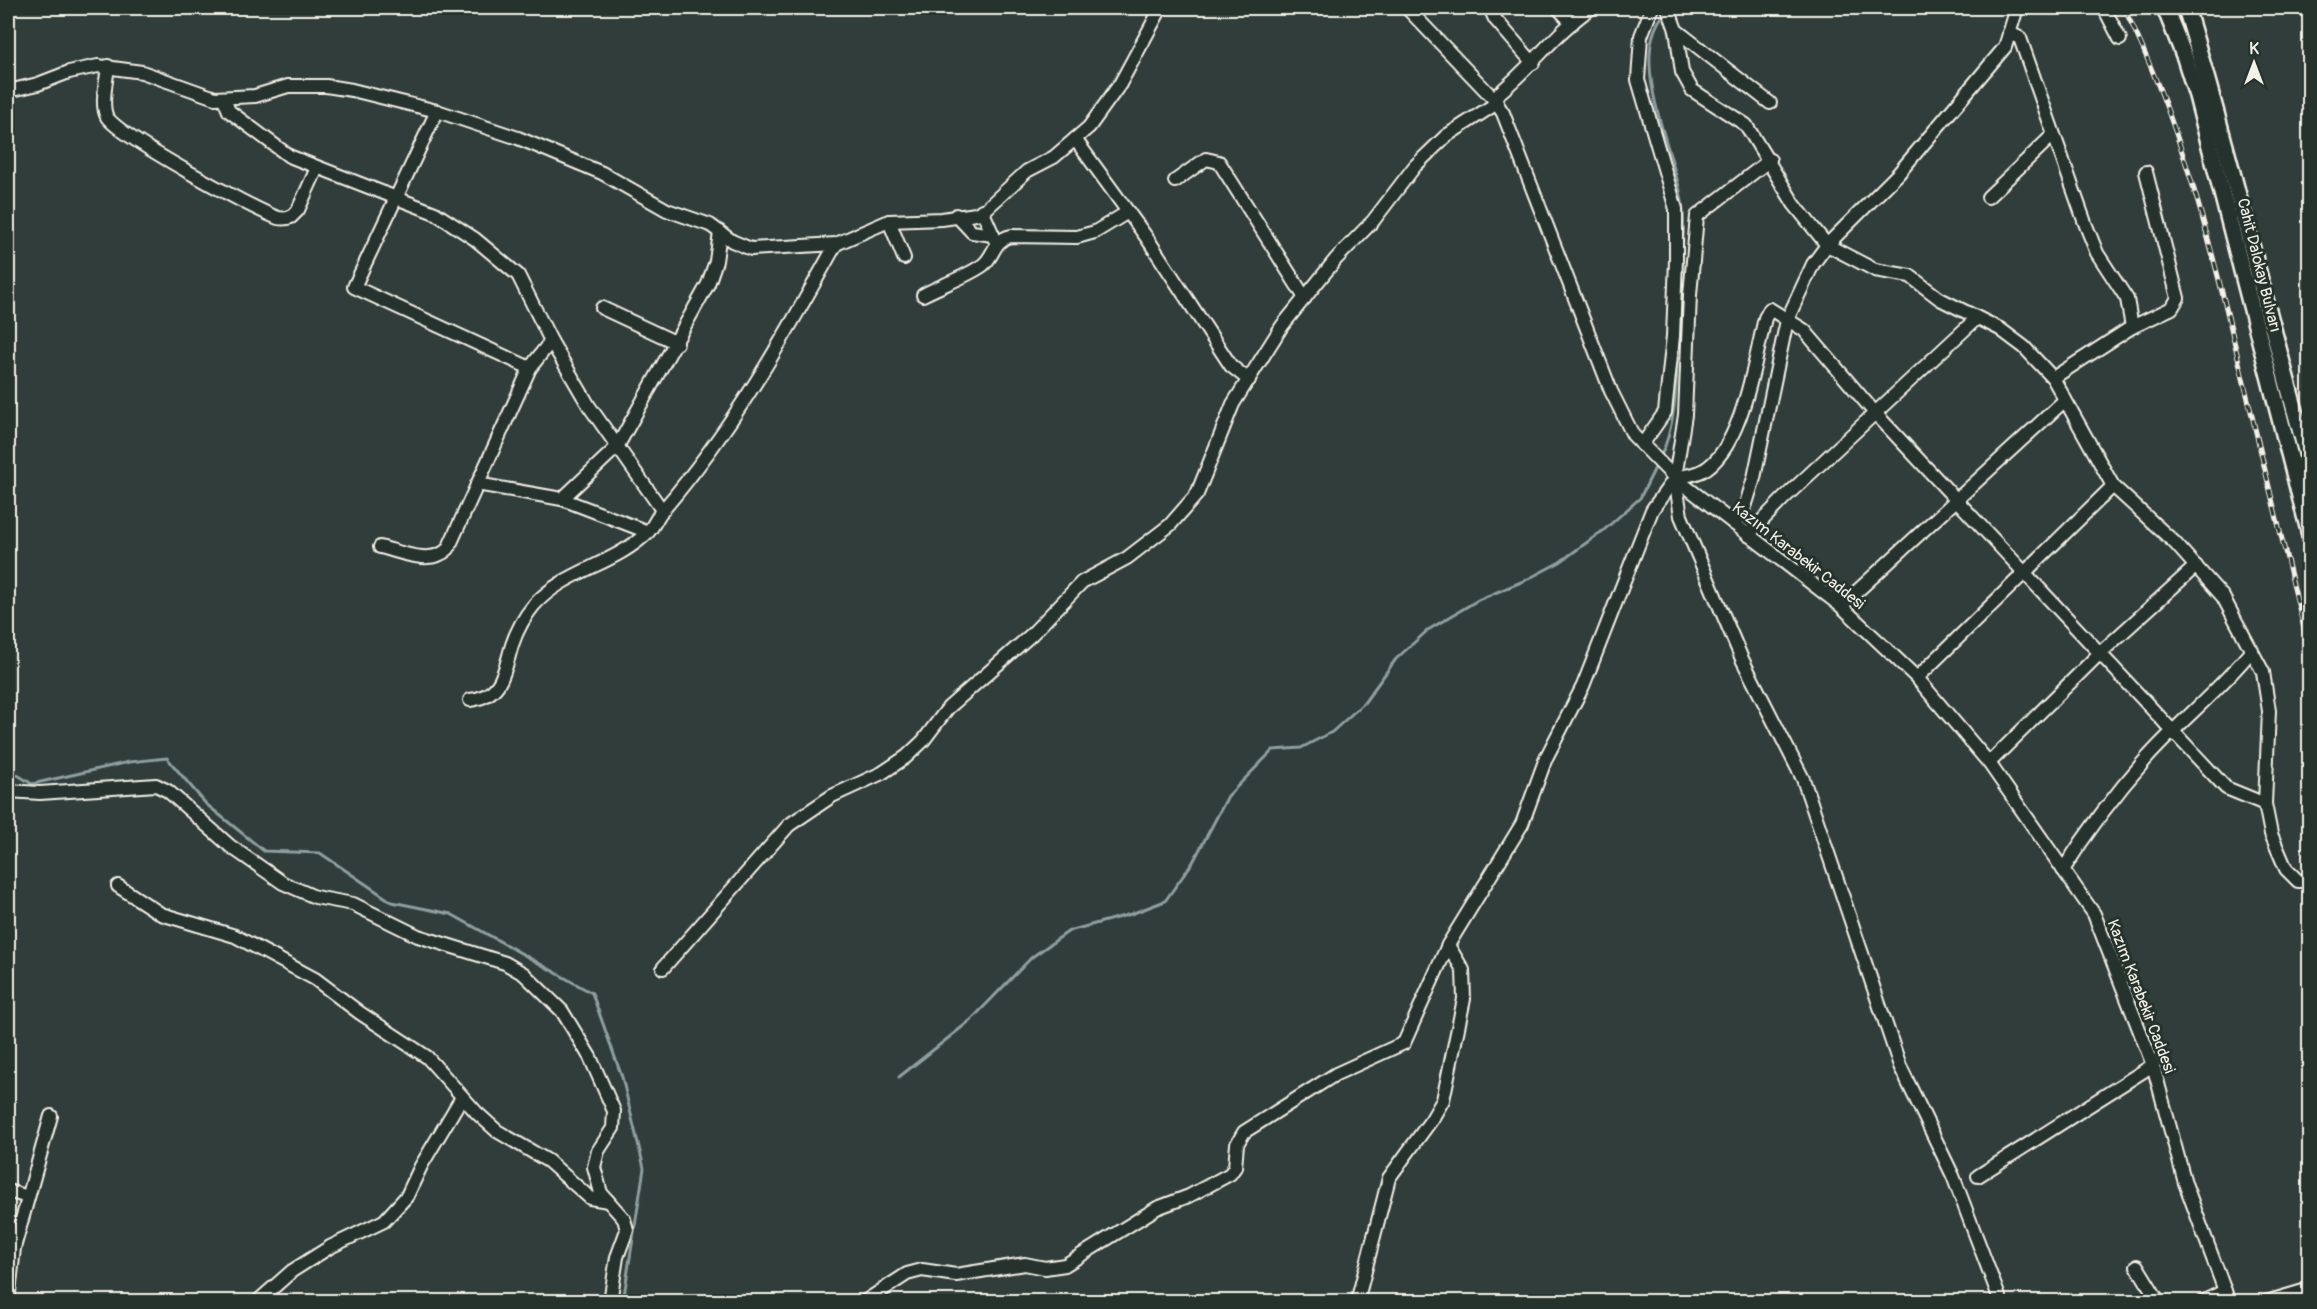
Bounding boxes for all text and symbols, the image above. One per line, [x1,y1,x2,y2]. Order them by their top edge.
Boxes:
north arrow [2224,33,2284,93]
text: K [2249,39,2259,59]
street label: Cahit Dalokay Bulvarı [2233,196,2285,334]
street label: Kazım Karabekir Caddesi [1728,498,1869,614]
street label: Kazım Karabekir Caddesi [2102,917,2180,1076]

